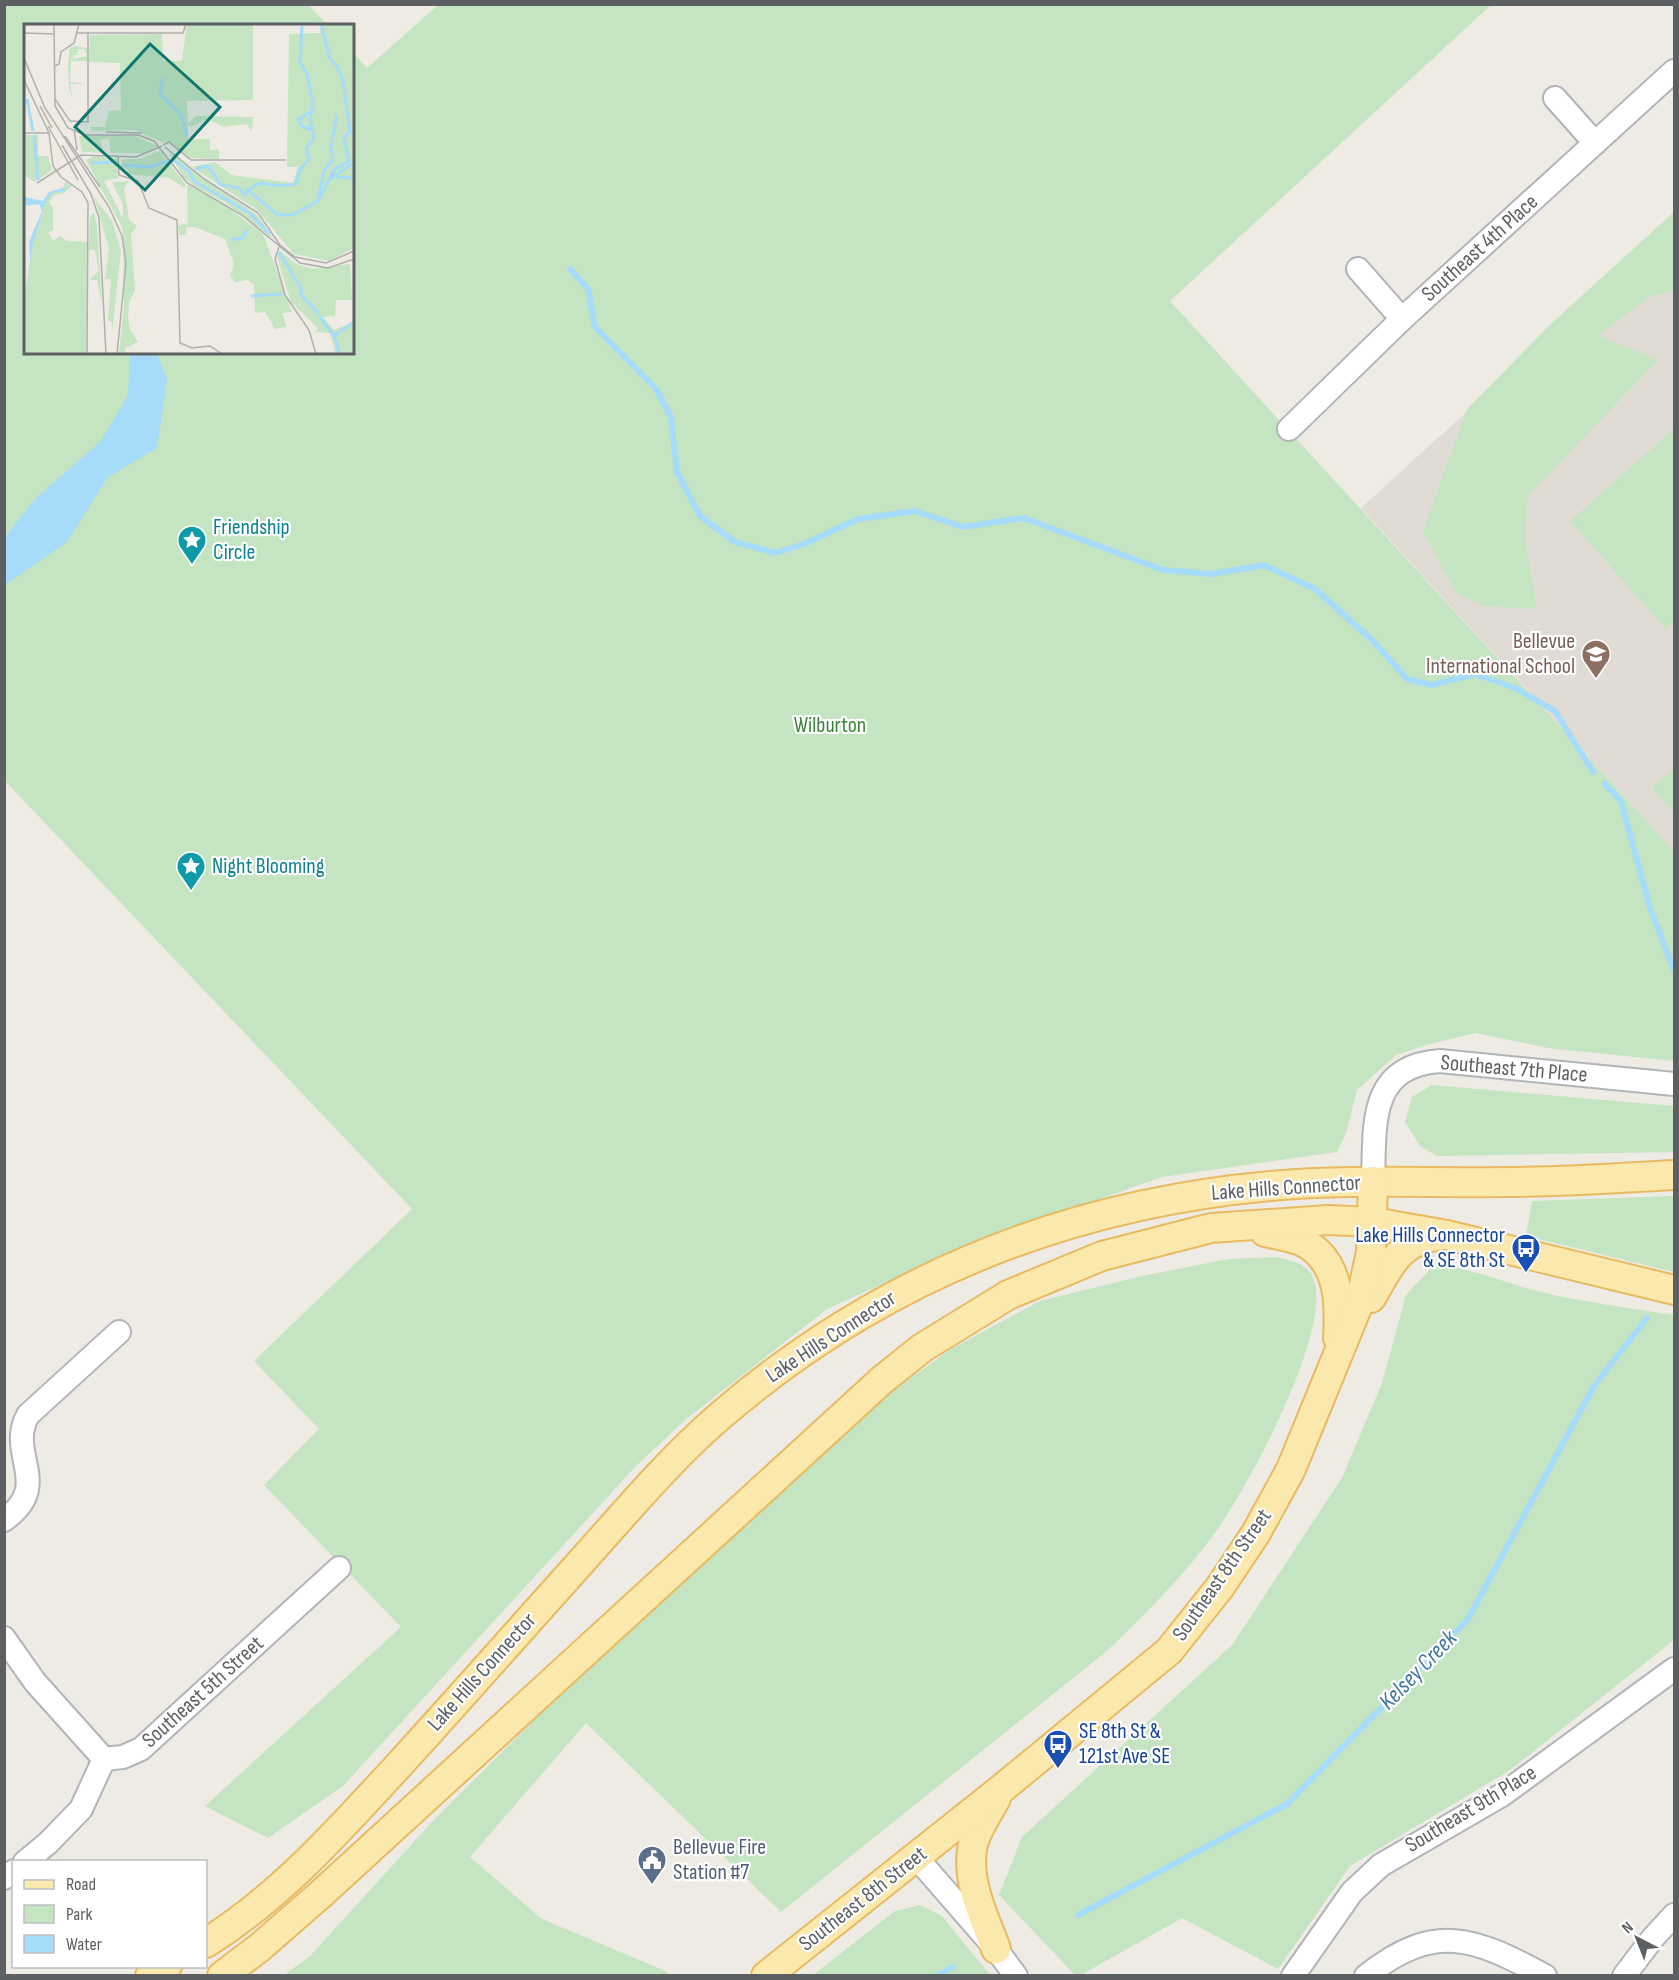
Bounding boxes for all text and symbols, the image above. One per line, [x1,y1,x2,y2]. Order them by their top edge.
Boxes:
inset map [24,24,354,354]
street label: Southeast 4th Place [1416,189,1544,307]
place label: Friendship Circle [213,514,290,566]
place icon: Friendship Circle [176,524,208,566]
place label: Bellevue International School [1426,628,1575,680]
school or university icon: Bellevue International School [1580,638,1612,680]
park label: Wilburton [794,712,866,739]
place icon: Night Blooming [175,850,207,892]
place label: Night Blooming [212,853,325,880]
street label: Southeast 7th Place [1439,1049,1589,1089]
street label: Lake Hills Connector [1210,1169,1362,1207]
place label: Lake Hills Connector & SE 8th St [1355,1222,1505,1274]
bus stop icon: Lake Hills Connector & SE 8th St [1510,1232,1542,1274]
street label: Lake Hills Connector [761,1285,901,1389]
street label: Southeast 8th Street [1166,1504,1278,1646]
street label: Lake Hills Connector [422,1607,542,1737]
water label: Kelsey Creek [1373,1623,1464,1716]
street label: Southeast 5th Street [137,1630,270,1754]
place label: SE 8th St & 121st Ave SE [1079,1718,1170,1770]
bus stop icon: SE 8th St & 121st Ave SE [1042,1728,1074,1770]
street label: Southeast 9th Place [1401,1759,1541,1859]
place label: Bellevue Fire Station #7 [673,1834,766,1886]
street label: Southeast 8th Street [794,1840,933,1957]
public building icon: Bellevue Fire Station #7 [636,1844,668,1886]
legend [12,1860,207,1968]
text: Road [66,1874,96,1895]
text: Park [66,1904,92,1925]
north arrow [1607,1908,1667,1968]
text: N [1618,1918,1637,1938]
text: Water [66,1934,102,1955]

